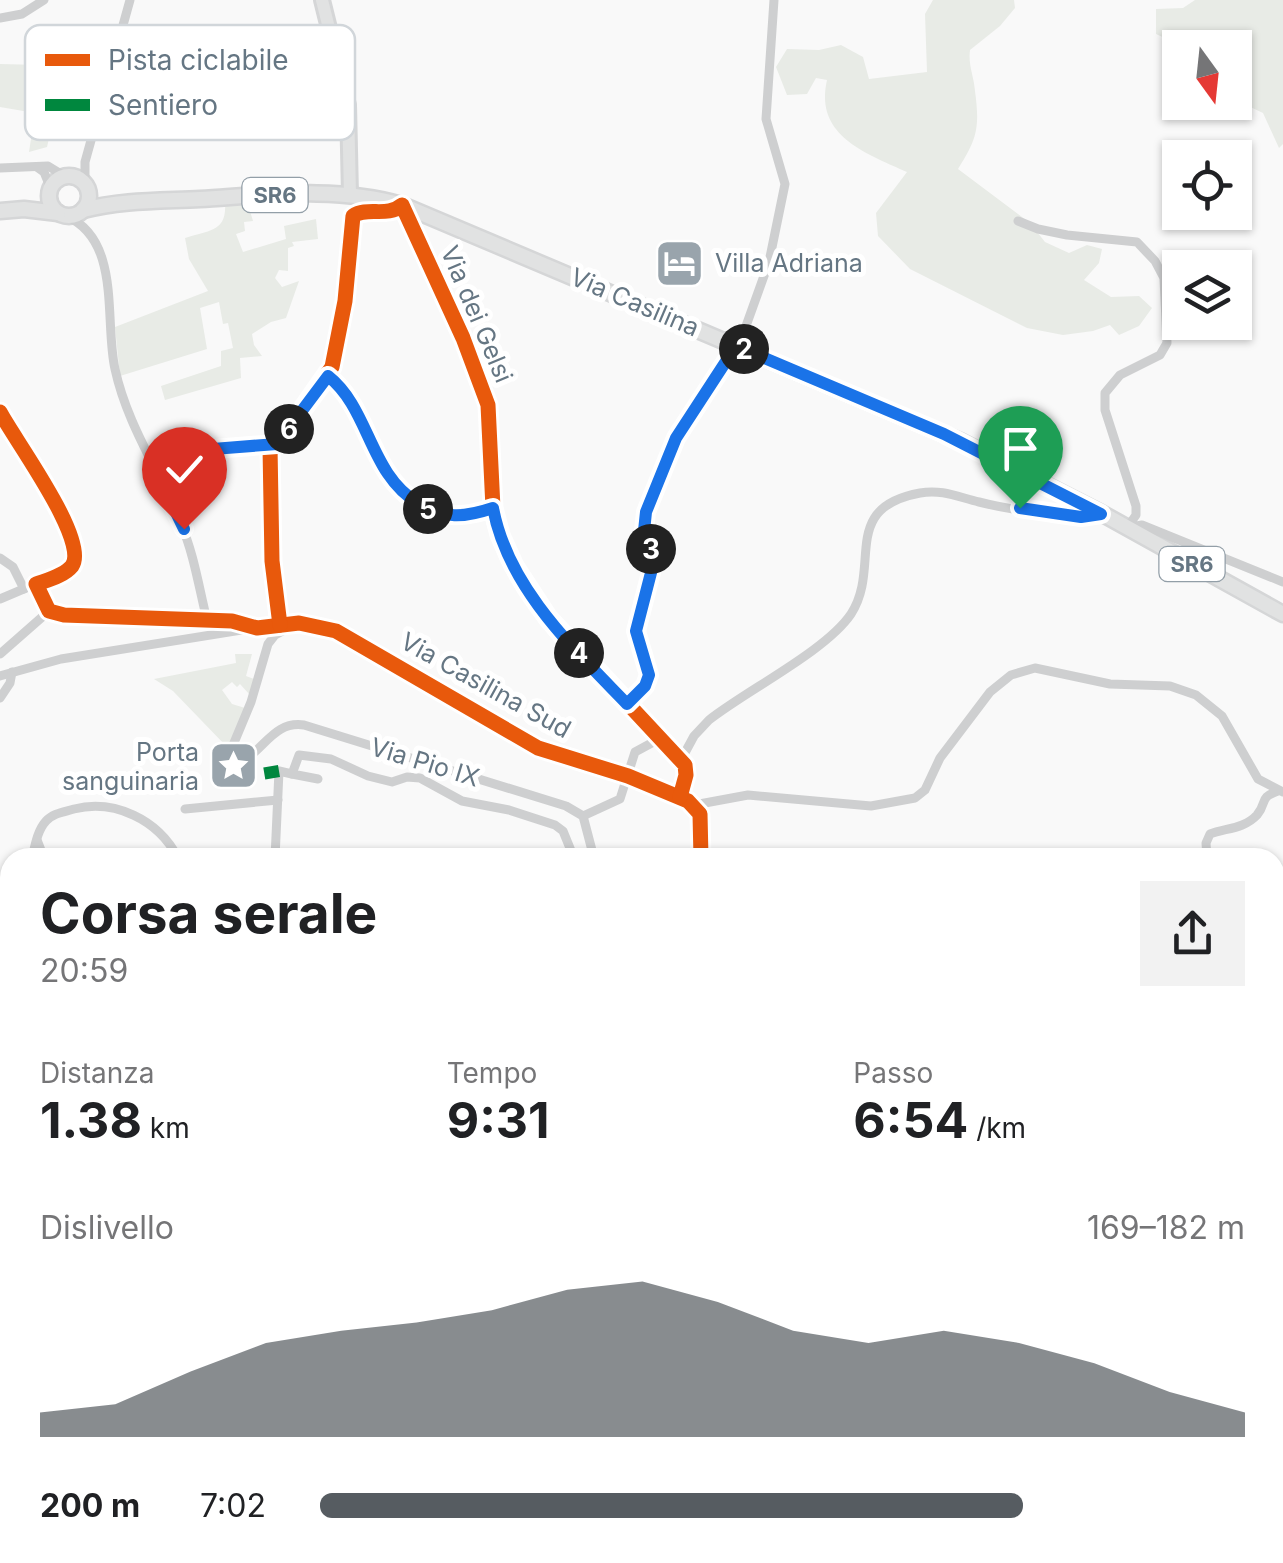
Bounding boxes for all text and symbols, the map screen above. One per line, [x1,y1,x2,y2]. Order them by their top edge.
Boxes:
legend [25,25,355,140]
north arrow [1162,30,1252,120]
map controls [1162,30,1252,340]
text: Pista ciclabile [108,43,289,77]
text: Sentiero [108,88,218,122]
button: locate [1162,140,1252,230]
road number: SR6 [242,178,308,212]
hotel icon: Villa Adriana [654,237,706,289]
street label: Via dei Gelsi [435,241,519,387]
place label: Villa Adriana [715,248,863,278]
button: layers [1162,250,1252,340]
street label: Via Casilina [566,261,704,343]
pin: 2 [719,324,769,374]
text: 2 [735,332,753,366]
pin: 6 [264,404,314,454]
pin [978,406,1063,509]
text: 6 [280,412,298,446]
icon: arrive [993,421,1048,476]
pin [142,427,227,530]
icon: check [157,442,212,497]
pin: 5 [403,484,453,534]
text: 5 [419,492,437,526]
pin: 3 [626,524,676,574]
text: 3 [642,532,660,566]
road number: SR6 [1160,547,1224,581]
street label: Via Casilina Sud [396,626,576,744]
pin: 4 [554,628,604,678]
text: 4 [570,636,588,670]
street label: Via Pio IX [367,731,483,793]
place label: Porta sanguinaria [62,737,199,796]
place icon: Porta sanguinaria [208,740,260,792]
text: Corsa serale [40,880,377,946]
button: share [1140,881,1245,986]
text: 20:59 [40,951,128,990]
text: Distanza [40,1056,155,1090]
text: Tempo [447,1056,537,1090]
text: Passo [853,1056,933,1090]
text: 1.38 [40,1090,142,1150]
text: 9:31 [447,1090,550,1150]
text: 6:54 [853,1090,968,1150]
text: km [142,1111,190,1145]
text: /km [968,1111,1026,1145]
text: Dislivello [40,1208,174,1247]
text: 169–182 m [1087,1208,1245,1247]
text: 200 m [40,1486,140,1525]
text: 7:02 [200,1486,266,1525]

